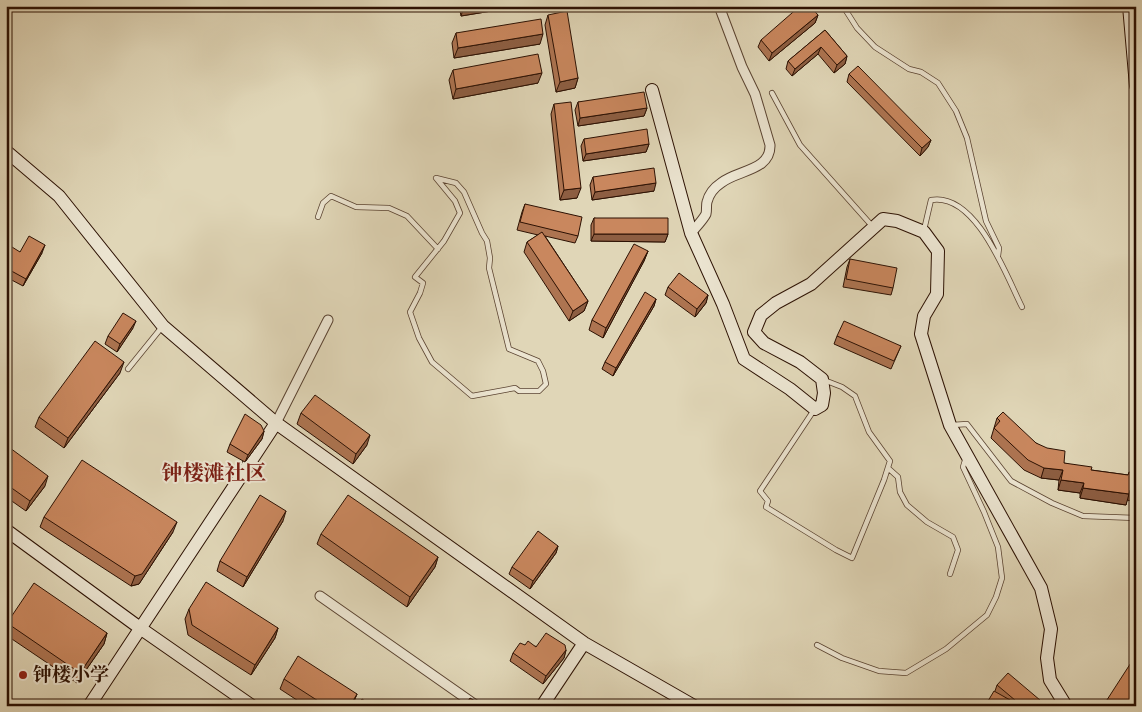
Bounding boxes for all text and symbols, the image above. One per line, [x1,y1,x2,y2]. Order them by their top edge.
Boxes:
district label: 钟楼滩社区 [162,461,267,487]
place label: 钟楼小学 [33,664,109,687]
marker: 钟楼小学 [17,669,29,681]

